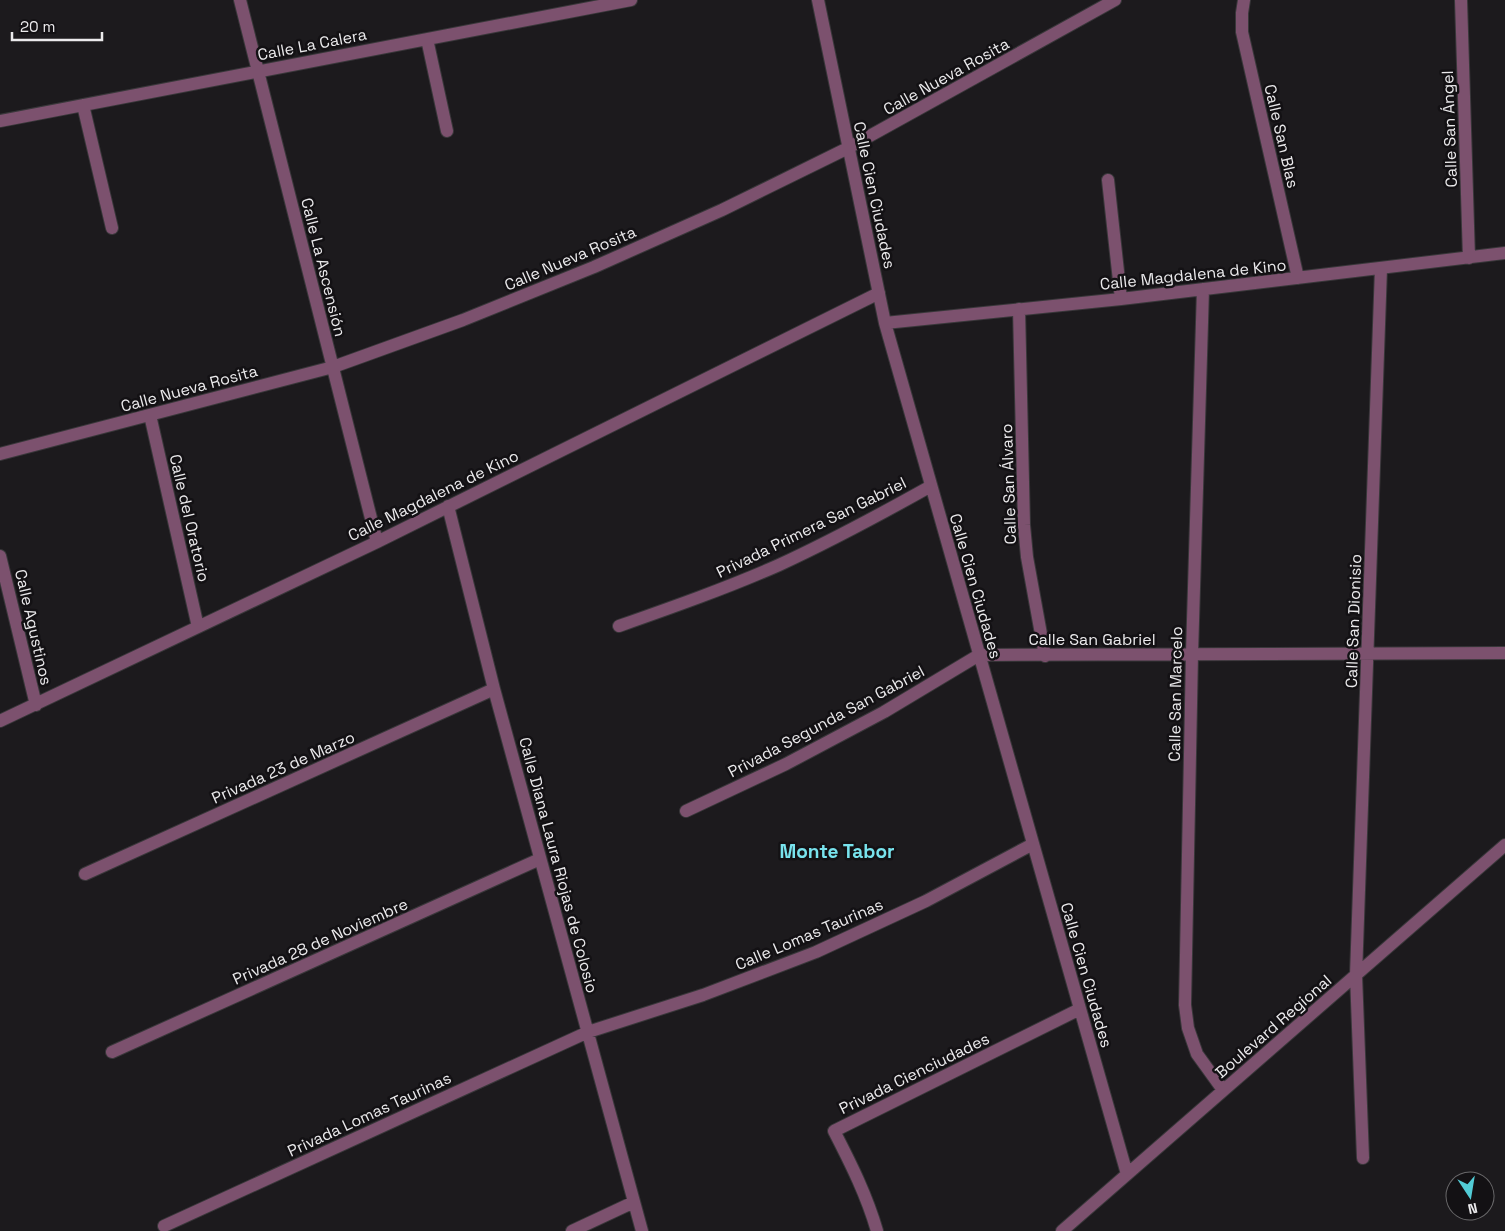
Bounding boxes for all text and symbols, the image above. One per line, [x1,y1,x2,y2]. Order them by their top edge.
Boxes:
scale bar [12,10,102,42]
text: 20 m [20,17,55,36]
street label: Calle La Calera [256,24,368,65]
street label: Calle Nueva Rosita [879,33,1013,120]
street label: Calle San Ángel [1437,70,1462,188]
street label: Calle San Blas [1259,82,1304,190]
street label: Calle Cien Ciudades [849,120,900,271]
street label: Calle La Ascensión [296,196,351,339]
street label: Calle Nueva Rosita [501,221,639,296]
street label: Calle Magdalena de Kino [1099,254,1287,295]
street label: Calle Nueva Rosita [118,360,260,417]
street label: Calle San Álvaro [996,423,1021,545]
street label: Calle Magdalena de Kino [344,445,522,546]
street label: Calle del Oratorio [165,452,214,584]
street label: Privada Primera San Gabriel [713,472,910,583]
street label: Calle Cien Ciudades [945,511,1006,661]
street label: Calle San Dionisio [1341,554,1366,688]
street label: Calle Agustinos [10,567,57,687]
street label: Calle San Marcelo [1164,626,1187,762]
street label: Calle San Gabriel [1028,629,1156,650]
street label: Privada Segunda San Gabriel [724,661,928,782]
street label: Privada 23 de Marzo [208,726,358,809]
street label: Calle Diana Laura Riojas de Colosio [514,735,603,995]
district label: Monte Tabor [779,839,895,864]
street label: Privada 28 de Noviembre [229,893,411,990]
street label: Calle Lomas Taurinas [732,894,886,975]
street label: Calle Cien Ciudades [1056,900,1117,1050]
street label: Boulevard Regional [1211,970,1336,1083]
street label: Privada Cienciudades [836,1028,993,1119]
street label: Privada Lomas Taurinas [284,1067,454,1162]
north arrow [1445,1171,1495,1221]
text: N [1466,1199,1479,1218]

